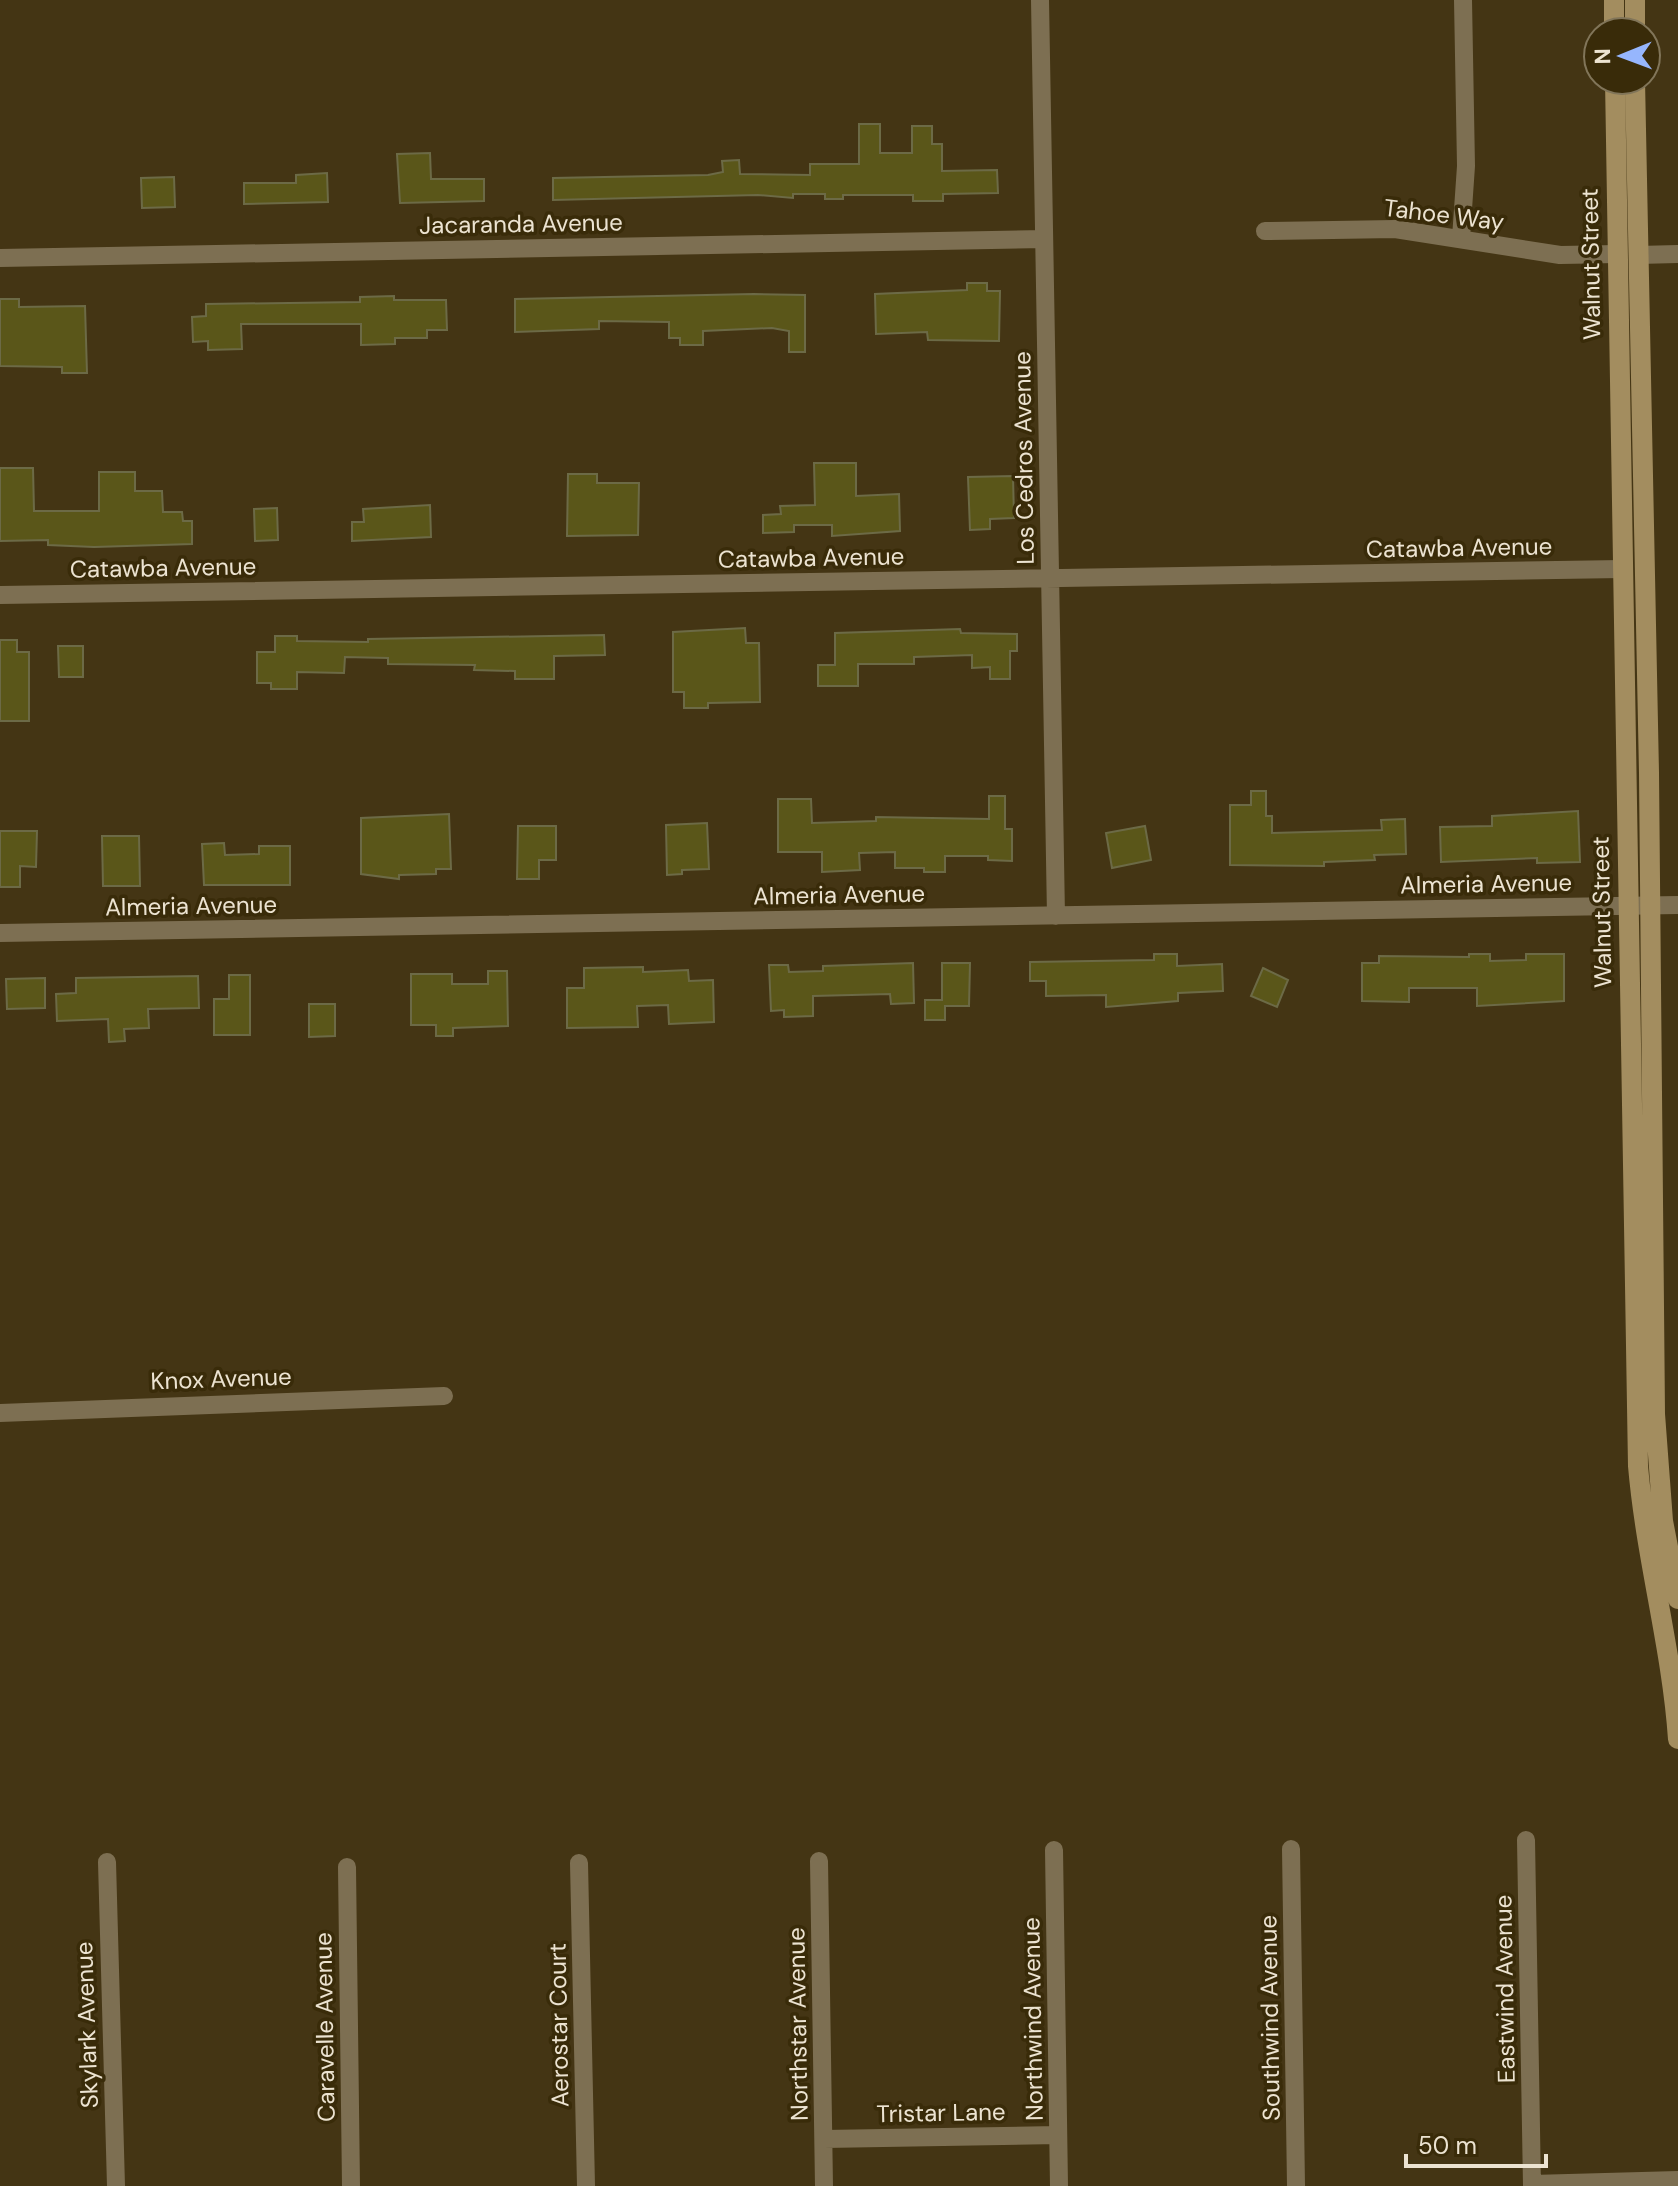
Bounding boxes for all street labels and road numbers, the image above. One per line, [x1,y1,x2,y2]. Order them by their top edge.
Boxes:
street label: Walnut Street [1574,188,1607,340]
street label: Tahoe Way [1382,192,1506,237]
street label: Jacaranda Avenue [419,206,623,241]
street label: Los Cedros Avenue [1006,351,1041,565]
street label: Catawba Avenue [1365,530,1552,565]
street label: Catawba Avenue [717,540,904,575]
street label: Catawba Avenue [69,550,256,585]
street label: Walnut Street [1585,836,1618,988]
street label: Almeria Avenue [1400,867,1572,900]
street label: Almeria Avenue [753,878,925,911]
street label: Almeria Avenue [105,889,277,922]
street label: Knox Avenue [150,1361,292,1396]
street label: Eastwind Avenue [1487,1895,1522,2083]
street label: Southwind Avenue [1252,1915,1287,2121]
street label: Northwind Avenue [1015,1917,1050,2121]
street label: Northstar Avenue [780,1927,815,2121]
street label: Caravelle Avenue [307,1932,342,2122]
street label: Skylark Avenue [68,1941,105,2109]
street label: Aerostar Court [542,1943,575,2107]
street label: Tristar Lane [876,2096,1006,2129]

